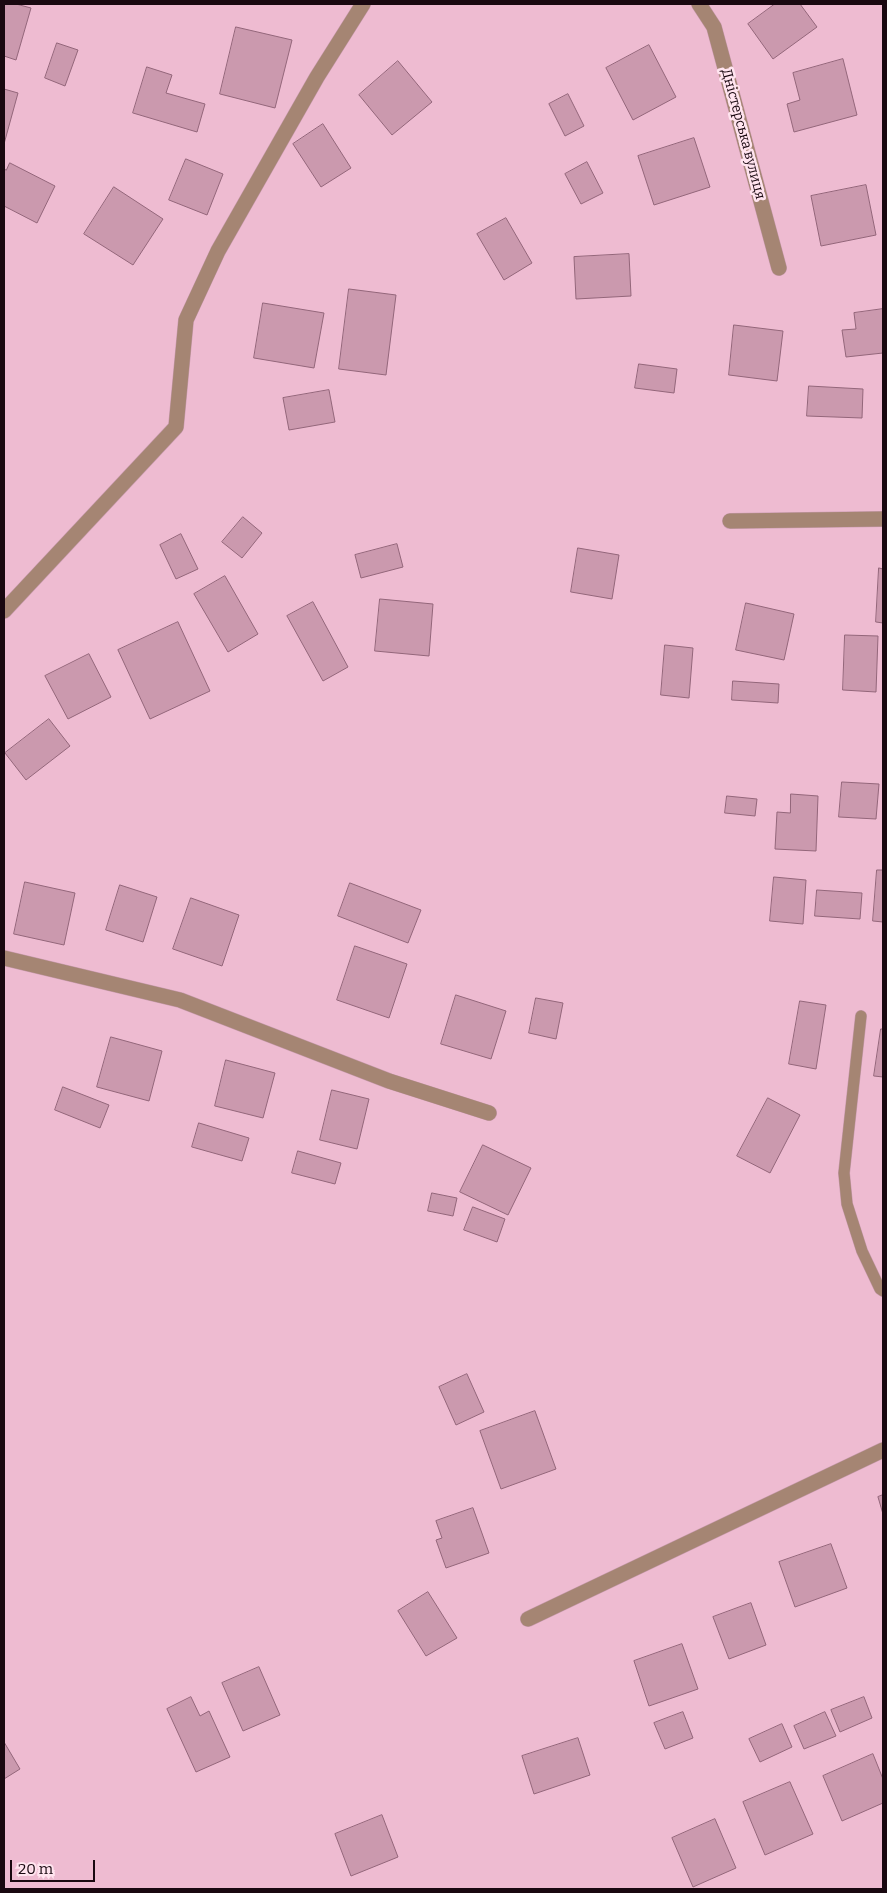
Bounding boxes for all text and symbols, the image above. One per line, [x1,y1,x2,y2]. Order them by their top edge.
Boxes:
street label: Дністерська вулиця [718,67,768,201]
scale bar [12,1850,98,1882]
text: 20 m [18,1860,53,1878]

